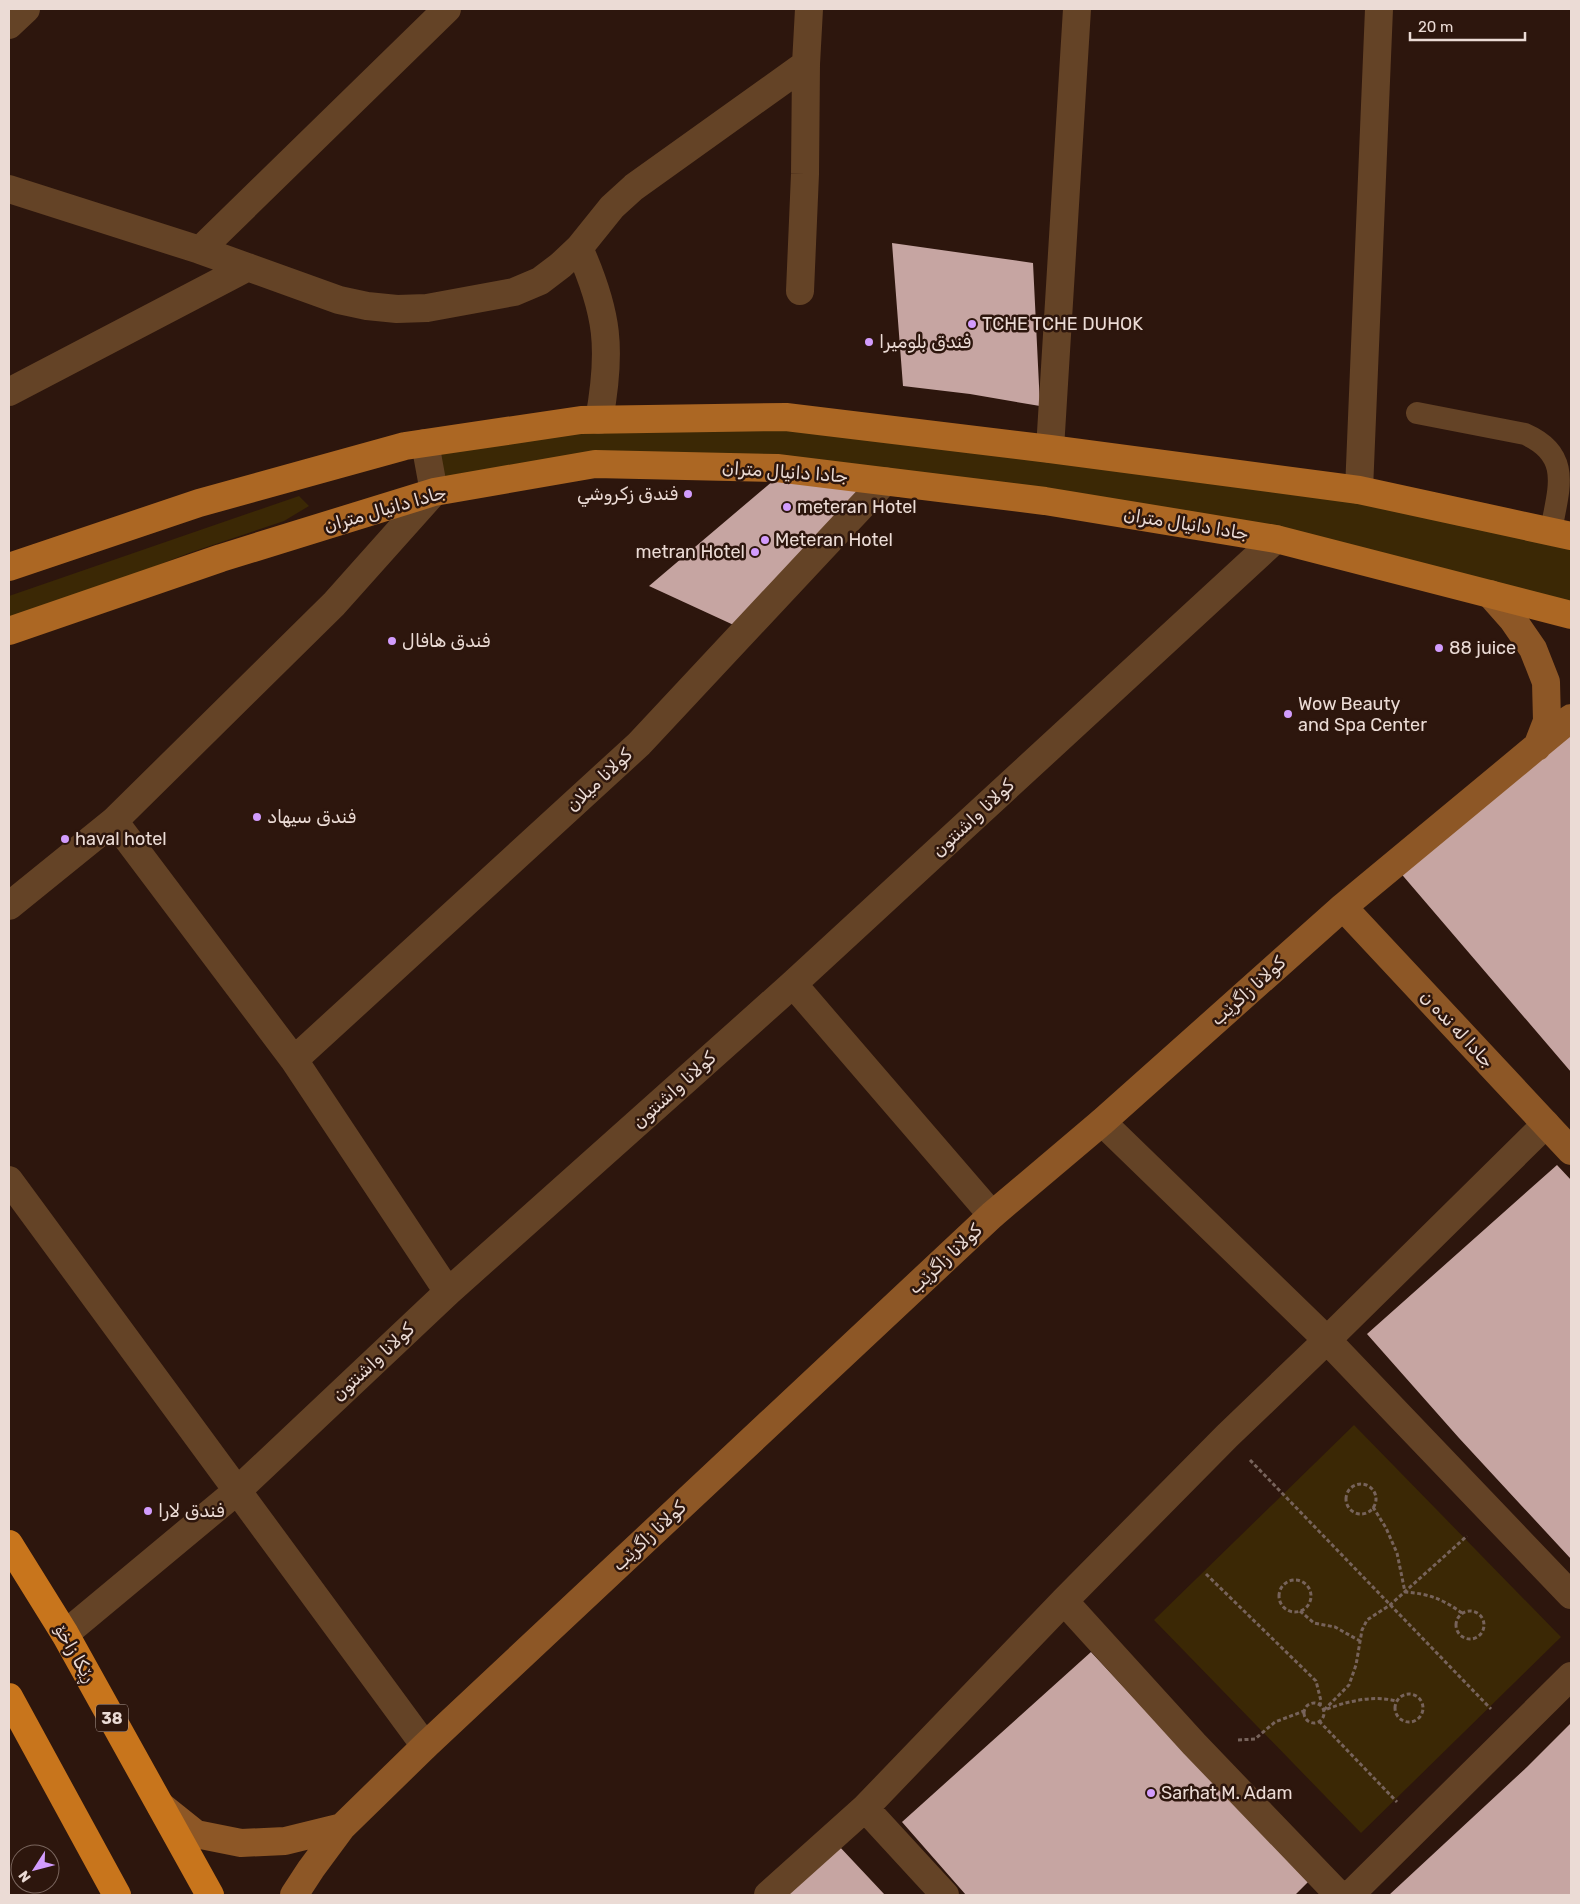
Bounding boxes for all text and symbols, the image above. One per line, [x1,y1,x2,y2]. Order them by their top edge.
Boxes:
scale bar [1410,10,1525,42]
text: 20 m [1418,18,1453,36]
place label: TCHE TCHE DUHOK [982,313,1143,335]
marker: TCHE TCHE DUHOK [966,318,978,330]
place label: فندق بلوميرا [879,331,971,353]
marker: فندق بلوميرا [863,336,875,348]
street label: جادا دانيال متران [721,457,849,487]
street label: جادا دانيال متران [321,481,449,537]
place label: فندق زكروشي [577,483,678,507]
marker: فندق زكروشي [682,488,694,500]
place label: meteran Hotel [797,496,917,518]
marker: meteran Hotel [781,501,793,513]
street label: جادا دانيال متران [1122,503,1250,545]
place label: Meteran Hotel [775,529,893,551]
marker: Meteran Hotel [759,534,771,546]
place label: metran Hotel [635,541,745,563]
marker: metran Hotel [749,546,761,558]
place label: فندق هافال [402,630,490,652]
marker: فندق هافال [386,635,398,647]
place label: 88 juice [1449,637,1516,659]
marker: 88 juice [1433,642,1445,654]
place label: Wow Beauty and Spa Center [1298,693,1427,736]
marker: Wow Beauty and Spa Center [1282,708,1294,720]
street label: كولانا ميلان [561,744,637,816]
street label: كولانا واشنتون [927,774,1019,862]
place label: فندق سيهاد [267,806,356,828]
marker: فندق سيهاد [251,811,263,823]
place label: haval hotel [75,828,167,850]
marker: haval hotel [59,833,71,845]
street label: كولانا زاگرێب [1206,952,1290,1030]
street label: جادا له نده ن [1416,986,1498,1072]
street label: كولانا واشنتون [628,1047,720,1133]
street label: كولانا زاگرێب [904,1219,986,1299]
street label: كولانا واشنتون [327,1318,419,1406]
street label: كولانا زاگرێب [608,1496,690,1576]
place label: فندق لارا [158,1500,224,1522]
marker: فندق لارا [142,1505,154,1517]
street label: ڕێکا زاخۆ [47,1620,101,1688]
road number: 38 [96,1705,128,1732]
place label: Sarhat M. Adam [1161,1782,1292,1804]
marker: Sarhat M. Adam [1145,1787,1157,1799]
north arrow [10,1844,60,1894]
text: N [15,1867,35,1885]

